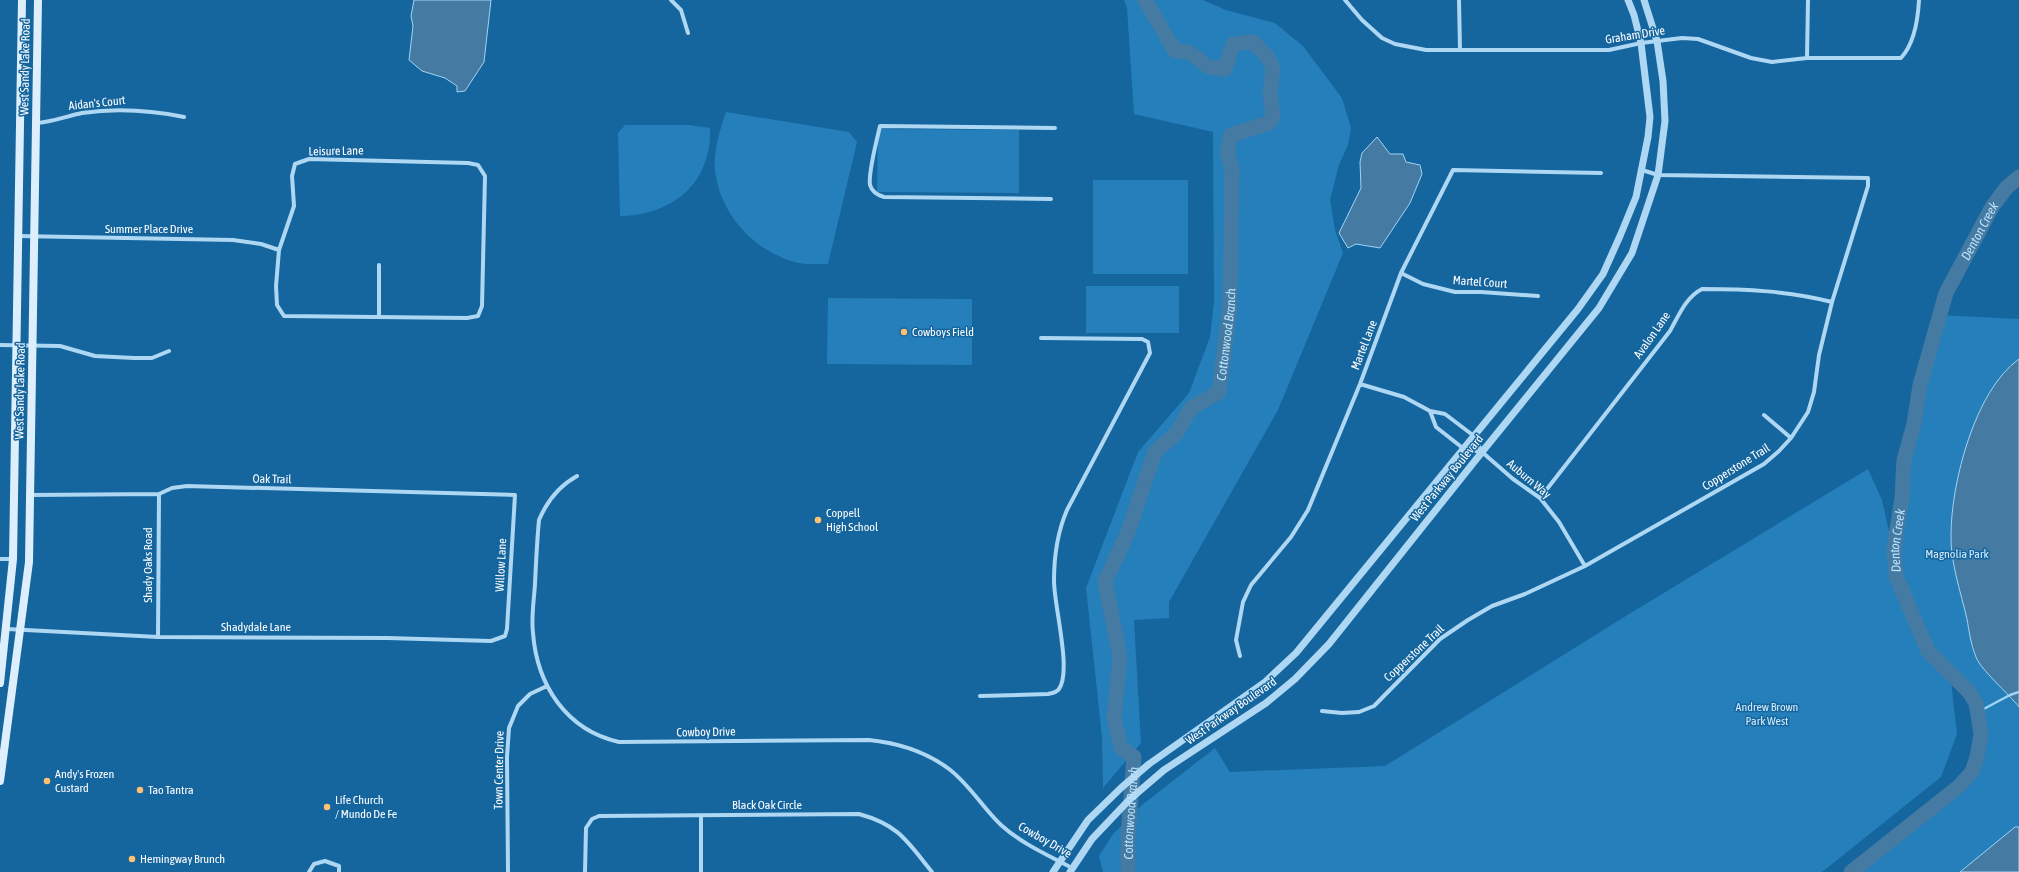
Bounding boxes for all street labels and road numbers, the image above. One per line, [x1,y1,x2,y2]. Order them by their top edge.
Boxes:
street label: West Sandy Lake Road [17,18,33,116]
street label: Graham Drive [1604,23,1666,47]
street label: Aidan's Court [68,93,127,113]
street label: Leisure Lane [308,144,364,158]
street label: Summer Place Drive [105,222,193,236]
street label: Martel Court [1452,273,1508,291]
street label: Avalon Lane [1631,309,1673,361]
street label: Martel Lane [1348,318,1380,372]
street label: West Sandy Lake Road [12,342,28,440]
street label: West Parkway Boulevard [1408,432,1486,524]
street label: Copperstone Trail [1700,440,1773,493]
street label: Auburn Way [1504,457,1554,501]
street label: Oak Trail [252,472,292,486]
street label: Shady Oaks Road [141,527,155,603]
street label: Willow Lane [493,538,509,592]
street label: Shadydale Lane [221,620,291,634]
street label: Copperstone Trail [1381,621,1447,684]
street label: West Parkway Boulevard [1183,674,1279,748]
street label: Cowboy Drive [676,724,736,740]
street label: Town Center Drive [491,731,507,809]
street label: Black Oak Circle [732,798,802,812]
street label: Cowboy Drive [1016,819,1074,861]

